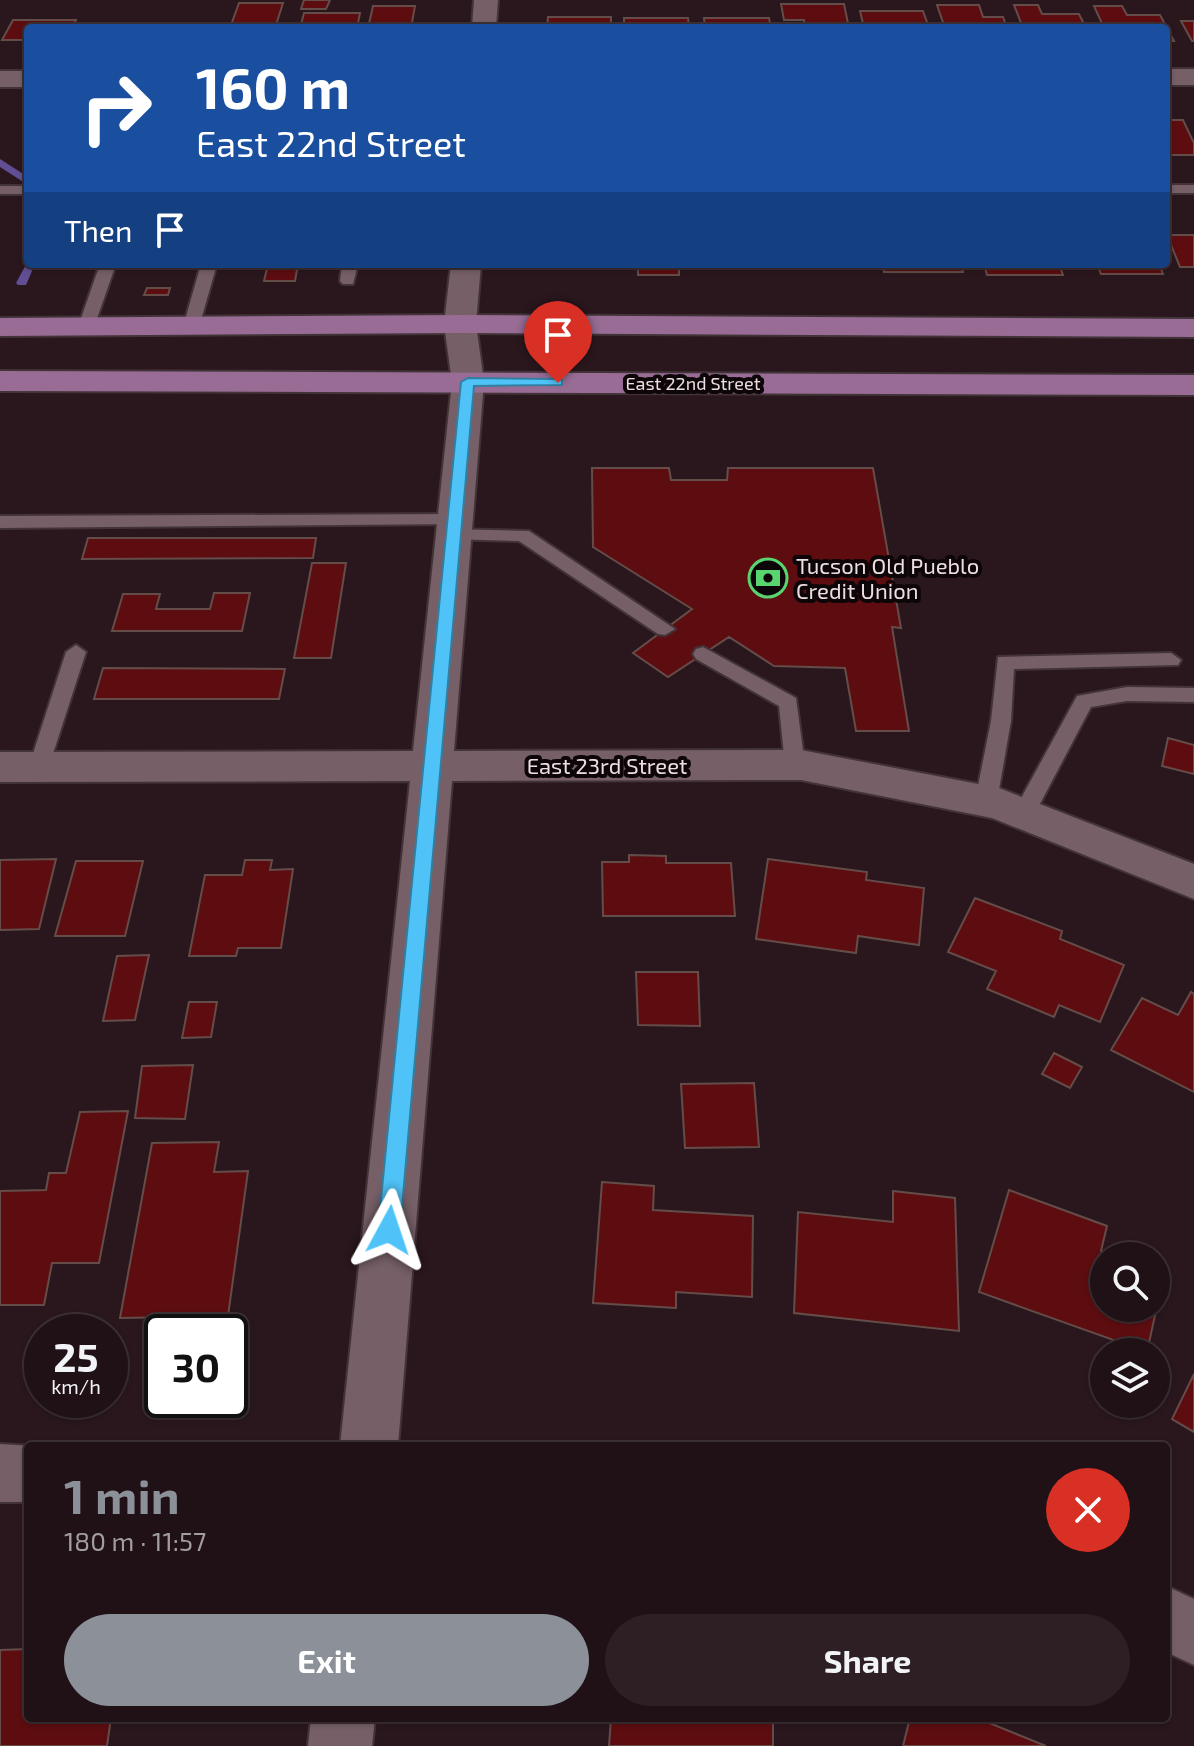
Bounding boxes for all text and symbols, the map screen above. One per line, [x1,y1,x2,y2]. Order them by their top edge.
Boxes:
text: 160 m [196,53,350,120]
icon: right [64,56,168,160]
text: East 22nd Street [196,121,466,164]
icon: arrive [148,208,192,252]
text: Then [64,212,132,248]
pin [524,301,592,383]
icon: arrive [536,313,580,357]
street label: East 22nd Street [625,372,761,394]
place label: Tucson Old Pueblo Credit Union [796,552,979,603]
bank icon: Tucson Old Pueblo Credit Union [747,557,789,599]
street label: East 23rd Street [527,752,687,778]
position arrow [347,1188,431,1272]
map controls [1090,1242,1170,1418]
button: search [1090,1242,1170,1322]
speed limit sign: 30 [144,1314,248,1418]
text: 25 [53,1332,99,1380]
button: layers [1090,1338,1170,1418]
text: km/h [51,1374,101,1398]
text: 1 min [64,1466,180,1524]
button: close [1046,1468,1130,1552]
text: 180 m · 11:57 [64,1525,206,1556]
button: Exit [64,1614,589,1706]
button: Share [605,1614,1130,1706]

